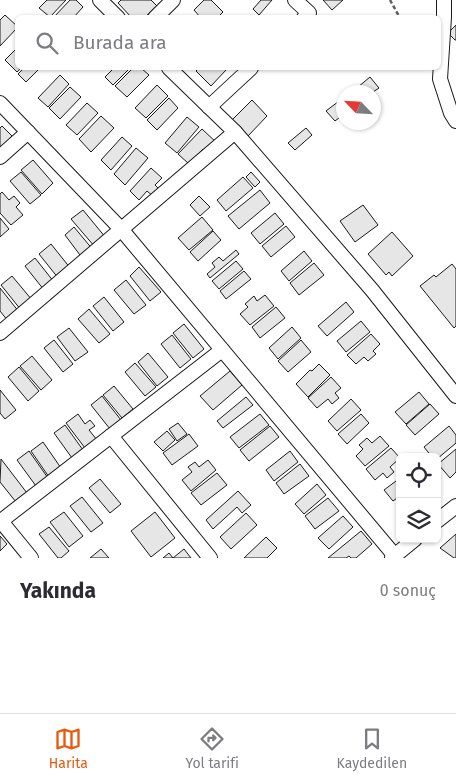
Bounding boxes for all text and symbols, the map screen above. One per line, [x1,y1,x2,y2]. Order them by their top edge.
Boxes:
search box [15,15,441,70]
icon: search [33,29,61,57]
text: Burada ara [73,31,167,54]
north arrow [336,85,381,130]
map controls [396,453,441,543]
button: locate [396,453,441,498]
button: layers [396,498,441,543]
text: Yakında [20,578,96,604]
text: 0 sonuç [380,581,436,600]
tab: Harita [49,725,88,772]
tab: Yol tarifi [186,725,239,772]
tab: Kaydedilen [337,725,407,772]

